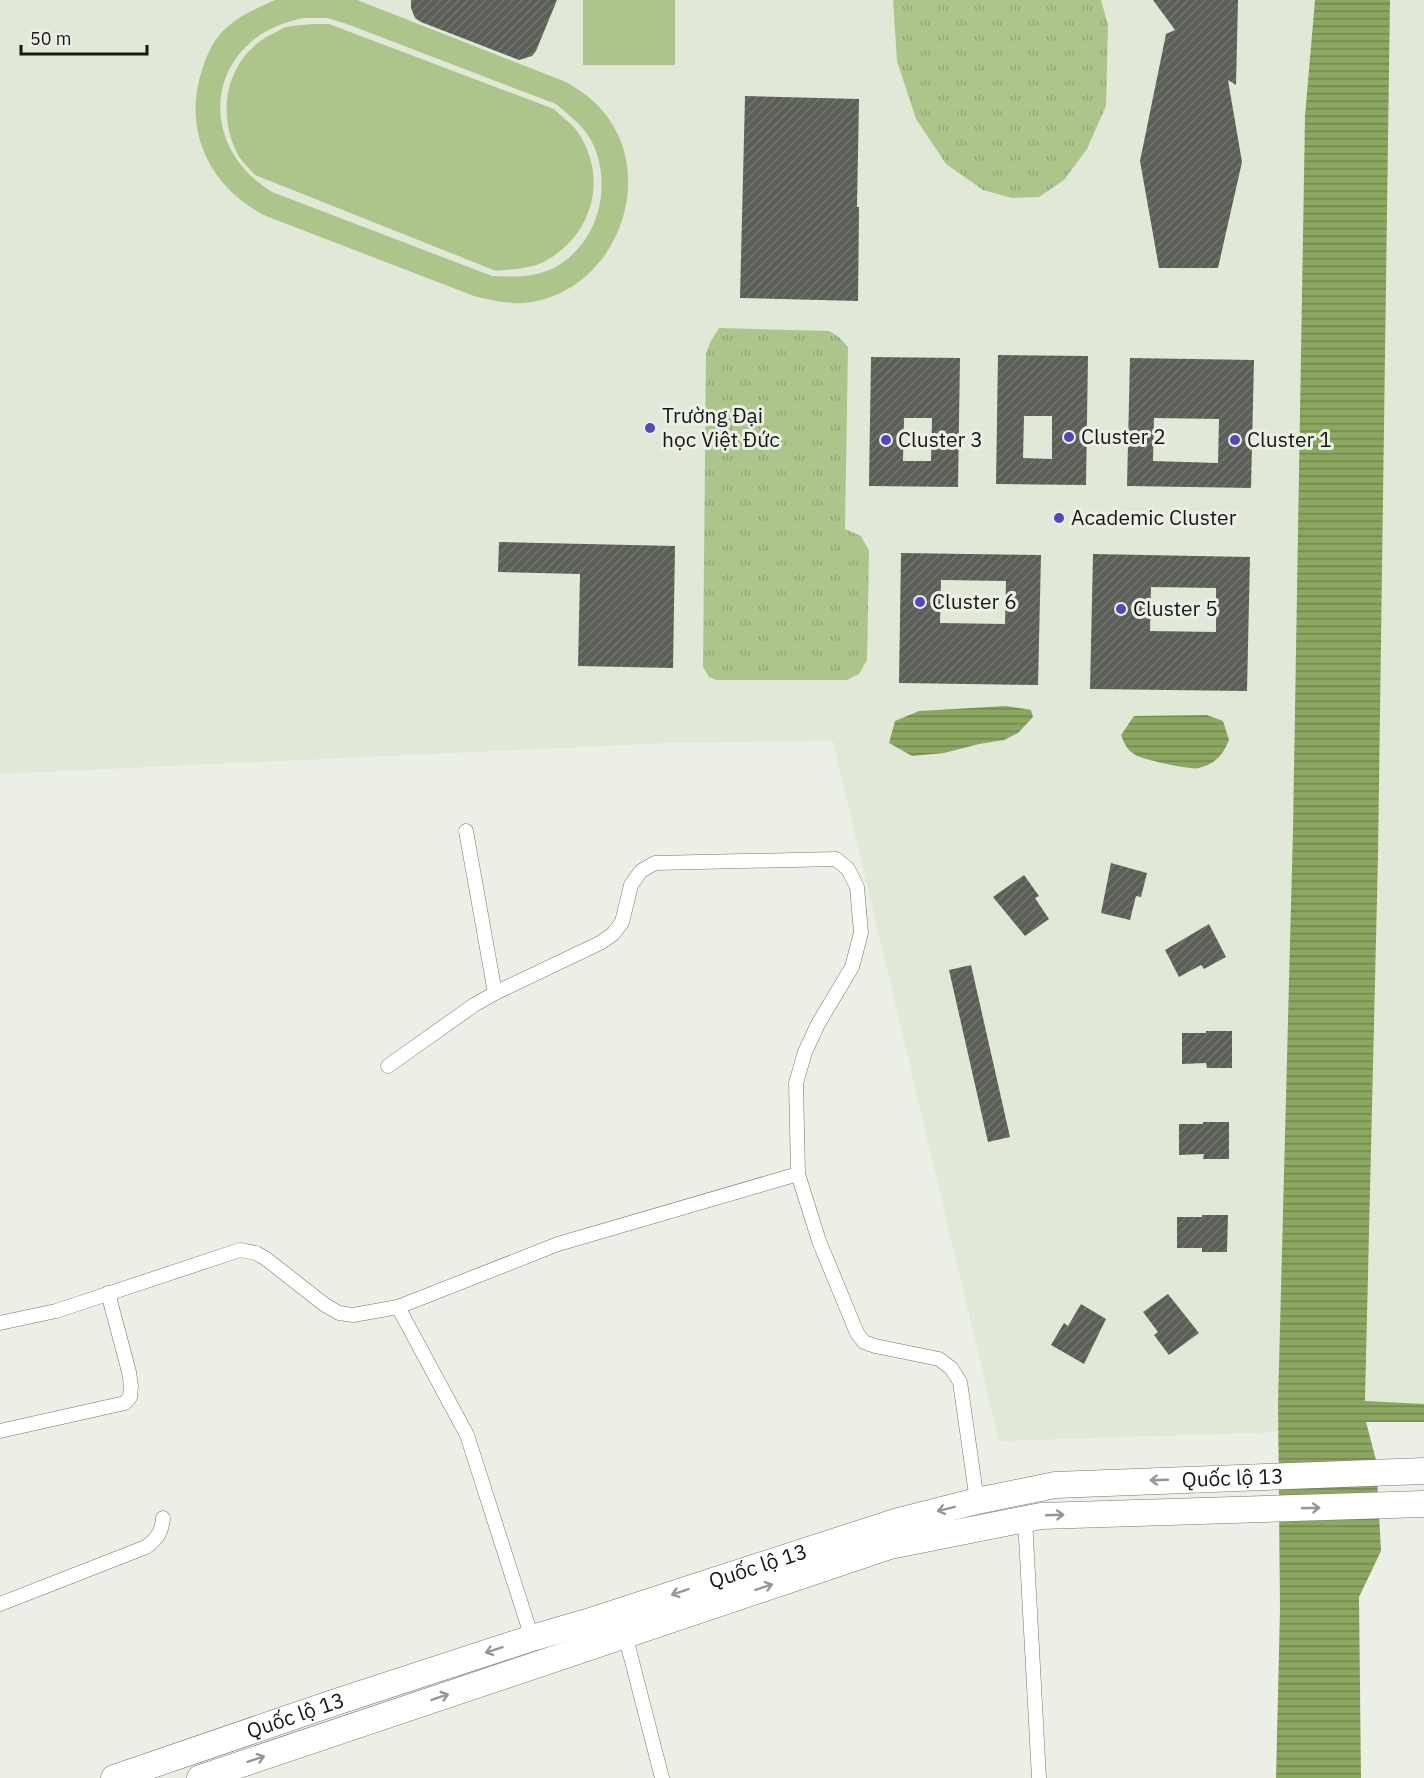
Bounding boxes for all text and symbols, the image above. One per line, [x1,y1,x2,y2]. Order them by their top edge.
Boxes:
scale bar [21,18,147,56]
text: 50 m [30,27,72,50]
place label: Trường Đại học Việt Đức [662,401,780,453]
marker: Trường Đại học Việt Đức [643,421,657,435]
place label: Cluster 2 [1081,422,1166,450]
place label: Cluster 3 [898,425,983,453]
place label: Cluster 1 [1247,425,1332,453]
marker: Cluster 2 [1062,430,1076,444]
marker: Cluster 3 [879,433,893,447]
marker: Cluster 1 [1228,433,1242,447]
place label: Academic Cluster [1071,503,1237,531]
marker: Academic Cluster [1052,511,1066,525]
place label: Cluster 6 [932,587,1017,615]
place label: Cluster 5 [1133,594,1218,622]
marker: Cluster 6 [913,595,927,609]
marker: Cluster 5 [1114,602,1128,616]
street label: Quốc lộ 13 [1181,1461,1284,1493]
one-way arrow [1150,1475,1170,1486]
one-way arrow [1301,1502,1321,1513]
one-way arrow [937,1503,956,1515]
one-way arrow [1044,1510,1064,1521]
street label: Quốc lộ 13 [705,1536,811,1595]
one-way arrow [754,1581,773,1592]
one-way arrow [671,1587,690,1598]
one-way arrow [485,1646,504,1657]
street label: Quốc lộ 13 [243,1685,348,1745]
one-way arrow [430,1690,449,1701]
one-way arrow [246,1753,265,1764]

